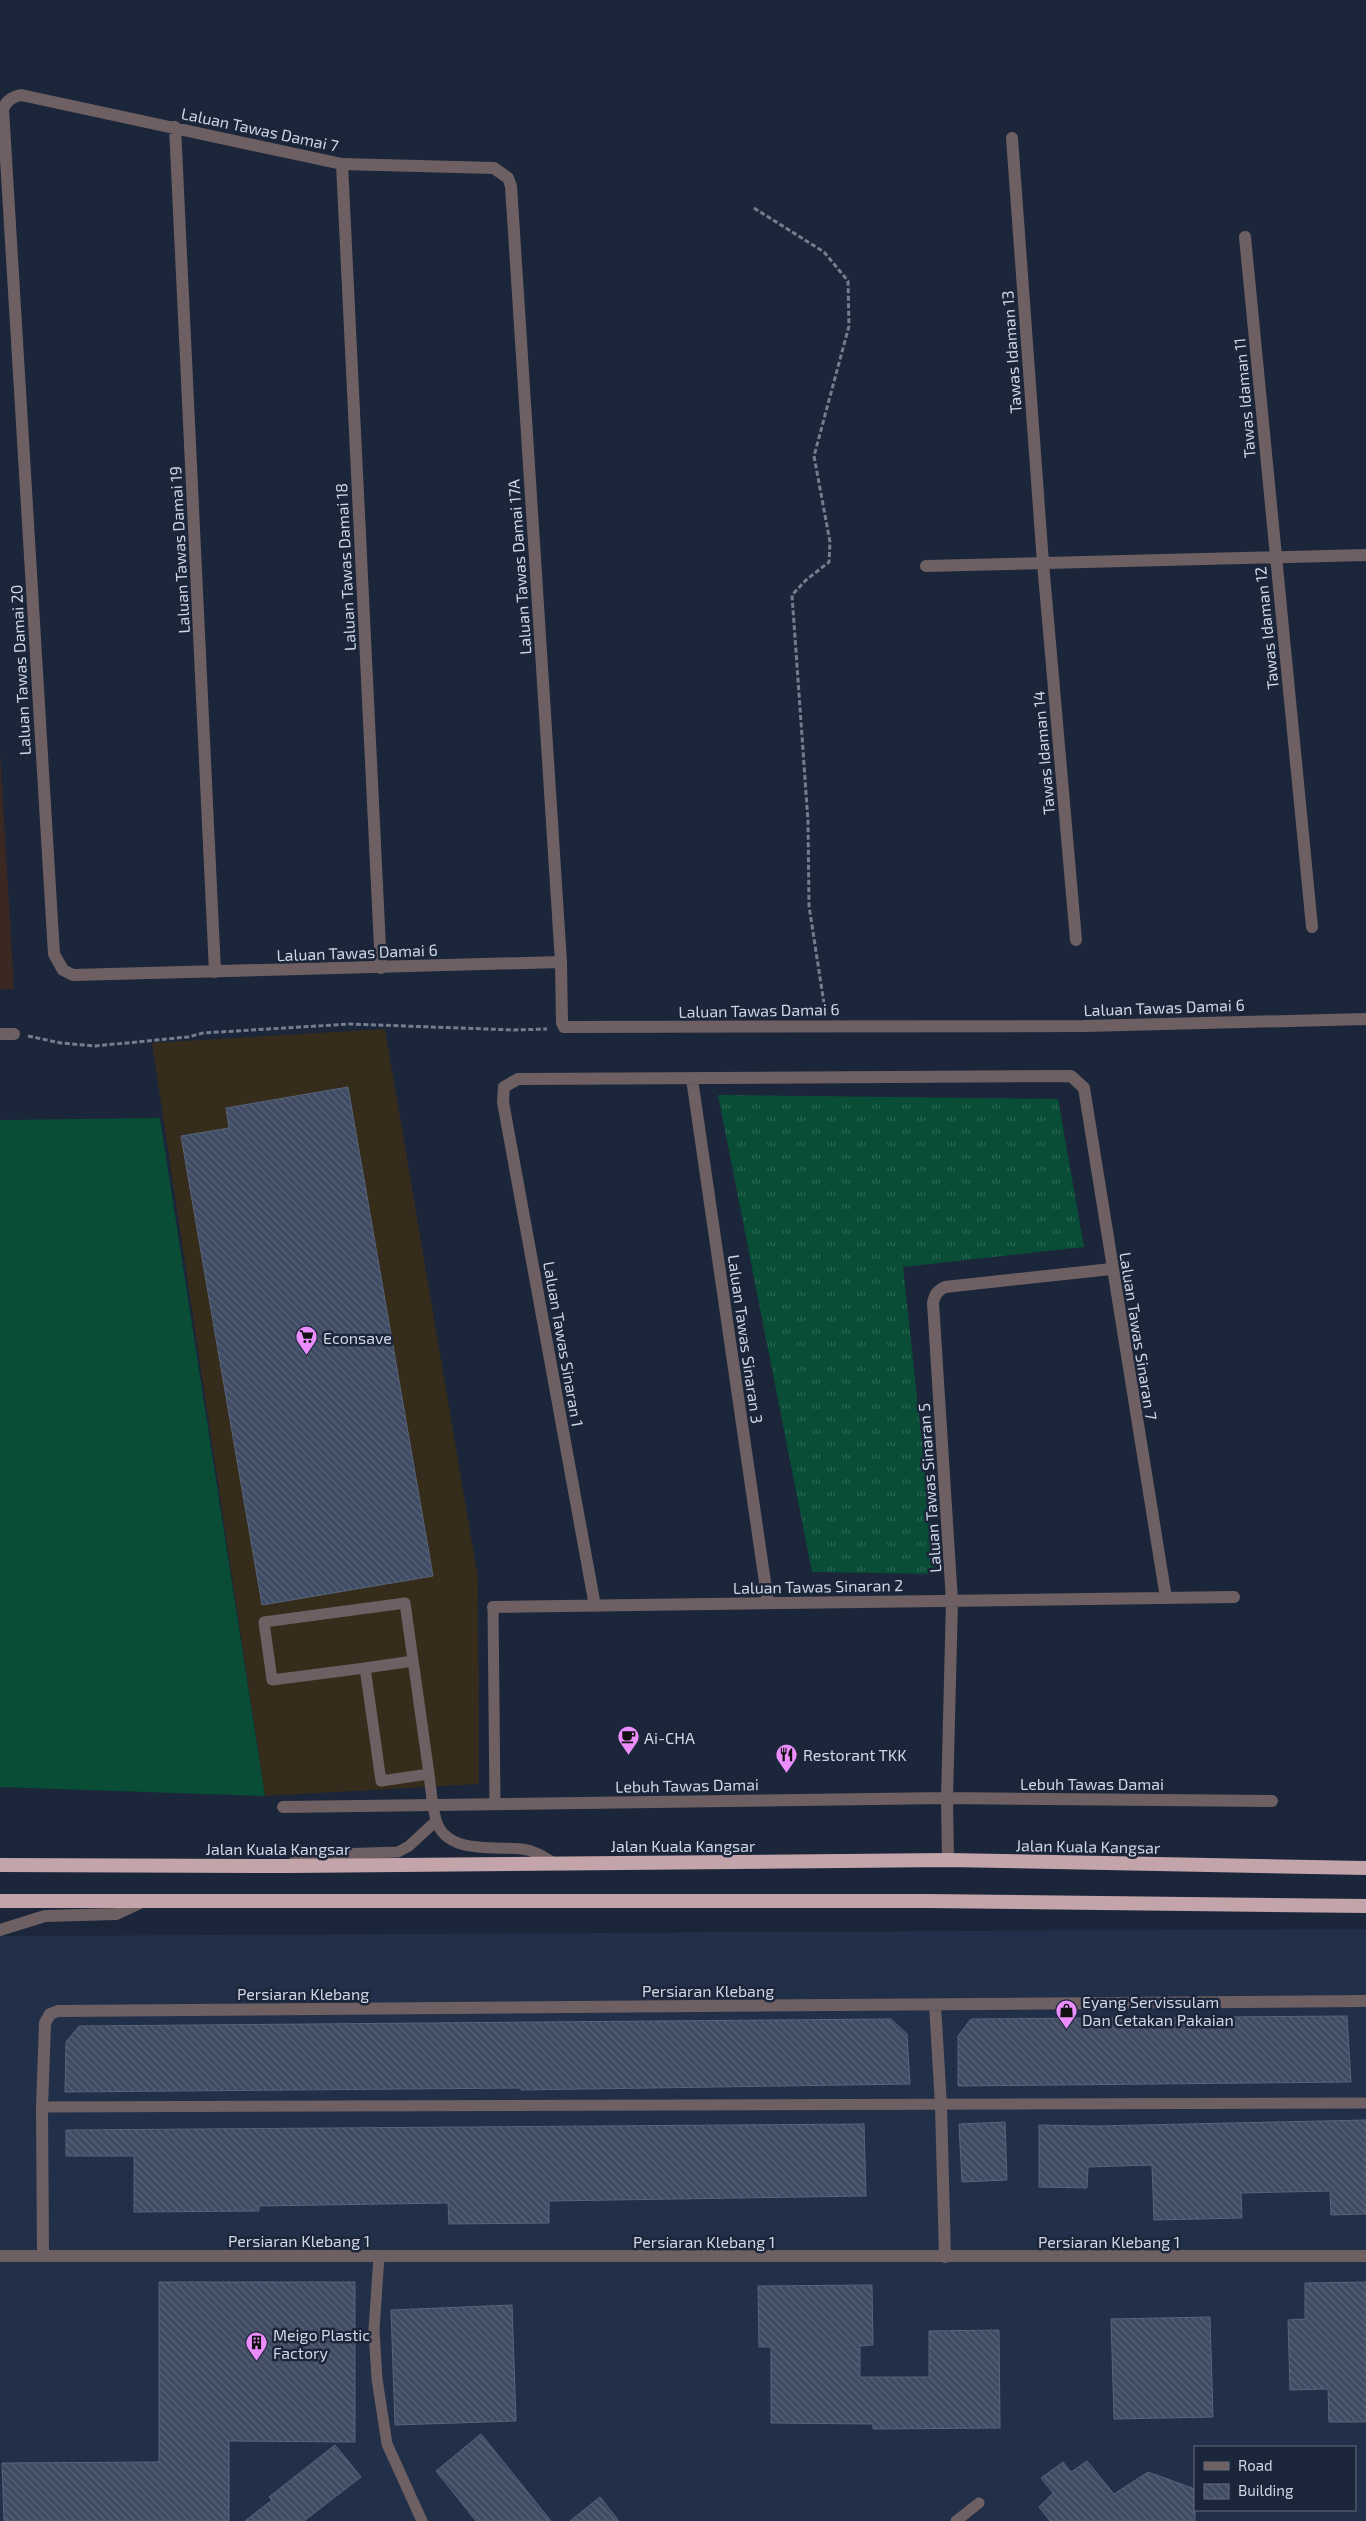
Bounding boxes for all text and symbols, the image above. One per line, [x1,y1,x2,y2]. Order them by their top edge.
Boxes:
street label: Laluan Tawas Damai 7 [180,103,340,155]
street label: Tawas Idaman 13 [997,290,1025,414]
street label: Tawas Idaman 11 [1229,337,1259,459]
street label: Laluan Tawas Damai 19 [165,466,193,634]
street label: Laluan Tawas Damai 17A [503,478,535,655]
street label: Laluan Tawas Damai 18 [331,483,359,651]
street label: Tawas Idaman 12 [1250,566,1282,690]
street label: Laluan Tawas Damai 20 [6,584,34,756]
street label: Tawas Idaman 14 [1028,690,1058,816]
street label: Laluan Tawas Damai 6 [276,940,438,964]
street label: Laluan Tawas Damai 6 [1083,995,1245,1019]
street label: Laluan Tawas Damai 6 [678,999,840,1021]
street label: Laluan Tawas Sinaran 7 [1116,1251,1162,1421]
street label: Laluan Tawas Sinaran 3 [725,1253,767,1425]
street label: Laluan Tawas Sinaran 1 [540,1260,588,1428]
supermarket icon: Econsave [295,1325,319,1356]
place label: Econsave [323,1328,392,1347]
street label: Laluan Tawas Sinaran 5 [914,1403,944,1573]
street label: Laluan Tawas Sinaran 2 [733,1575,903,1597]
cafe icon: Ai-CHA [616,1725,640,1756]
place label: Ai-CHA [644,1728,695,1747]
restaurant icon: Restorant TKK [775,1742,799,1773]
place label: Restorant TKK [803,1745,907,1764]
street label: Lebuh Tawas Damai [615,1774,759,1796]
street label: Lebuh Tawas Damai [1020,1774,1164,1793]
street label: Jalan Kuala Kangsar [1015,1835,1161,1857]
street label: Jalan Kuala Kangsar [611,1836,756,1855]
street label: Jalan Kuala Kangsar [206,1839,351,1858]
street label: Persiaran Klebang [642,1981,774,2000]
street label: Persiaran Klebang [237,1984,369,2003]
place label: Eyang Servissulam Dan Cetakan Pakaian [1082,1992,1234,2029]
shop icon: Eyang Servissulam Dan Cetakan Pakaian [1054,1998,1078,2029]
street label: Persiaran Klebang 1 [228,2231,370,2250]
street label: Persiaran Klebang 1 [633,2232,775,2251]
street label: Persiaran Klebang 1 [1038,2232,1180,2251]
place label: Meigo Plastic Factory [273,2325,370,2362]
building icon: Meigo Plastic Factory [245,2331,269,2362]
legend [1194,2446,1356,2511]
text: Road [1238,2456,1273,2474]
text: Building [1238,2481,1294,2499]

